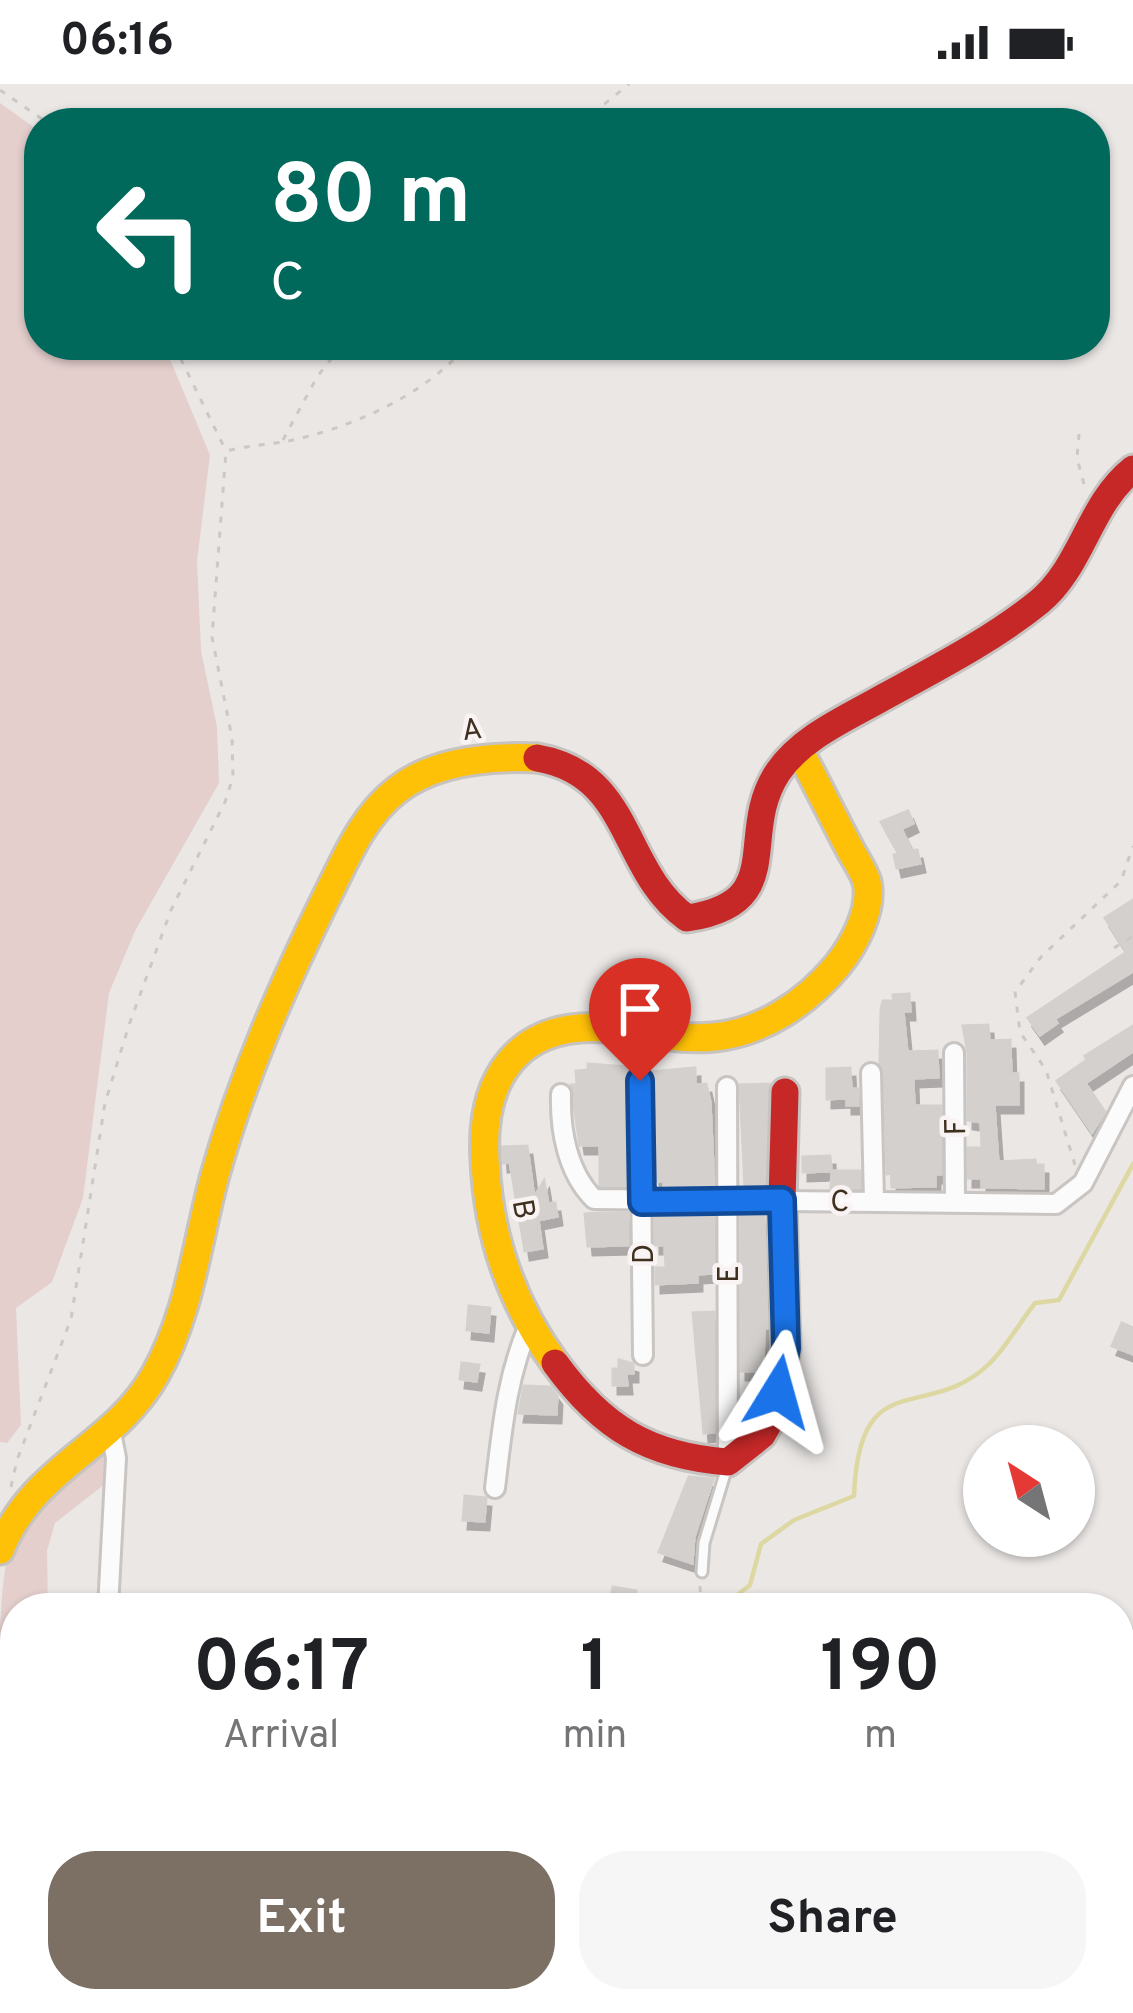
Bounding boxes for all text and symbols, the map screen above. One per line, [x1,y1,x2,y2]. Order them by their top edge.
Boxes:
text: 06:16 [60,14,174,71]
text: 80 m [270,147,471,253]
icon: left [72,156,228,312]
text: C [270,251,305,320]
street label: A [460,712,485,751]
pin [589,958,691,1081]
icon: arrive [607,976,673,1042]
street label: F [939,1118,976,1136]
street label: C [830,1185,850,1222]
street label: B [502,1197,541,1222]
street label: D [627,1244,664,1264]
street label: E [712,1265,749,1283]
position arrow [715,1329,841,1455]
north arrow [963,1425,1095,1557]
map controls [963,1425,1095,1557]
text: 06:17 [193,1625,369,1717]
text: 1 [580,1625,609,1717]
text: 190 [820,1625,941,1717]
text: Arrival [223,1713,339,1762]
text: min [562,1713,627,1762]
text: m [864,1713,897,1762]
button: Exit [48,1851,555,1989]
button: Share [579,1851,1086,1989]

